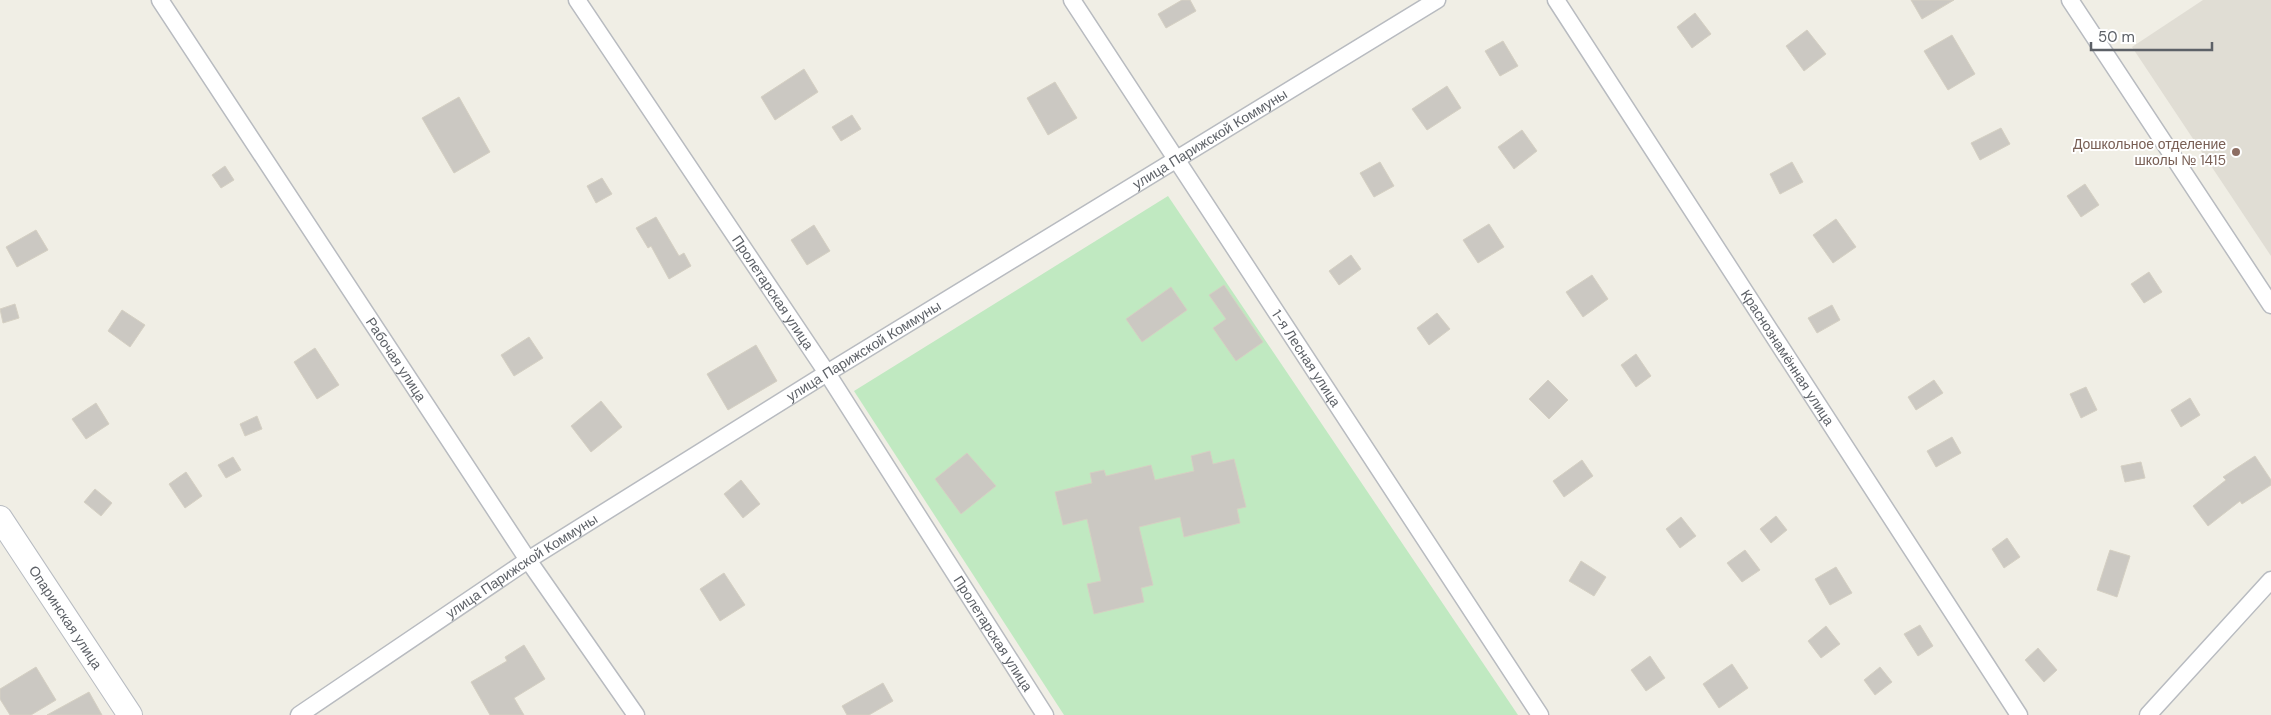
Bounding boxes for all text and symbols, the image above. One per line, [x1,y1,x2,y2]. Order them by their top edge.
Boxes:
scale bar [2091,20,2212,52]
text: 50 m [2098,27,2135,47]
street label: улица Парижской Коммуны [1129,85,1291,193]
place label: Дошкольное отделение школы № 1415 [2073,135,2226,169]
marker: Дошкольное отделение школы № 1415 [2230,146,2242,158]
street label: Пролетарская улица [728,232,818,353]
street label: Краснознамённая улица [1737,286,1838,429]
street label: улица Парижской Коммуны [783,297,944,405]
street label: 1-я Лесная улица [1268,306,1345,410]
street label: Рабочая улица [362,314,430,405]
street label: улица Парижской Коммуны [442,510,601,622]
street label: Опаринская улица [25,562,106,673]
street label: Пролетарская улица [950,572,1037,695]

